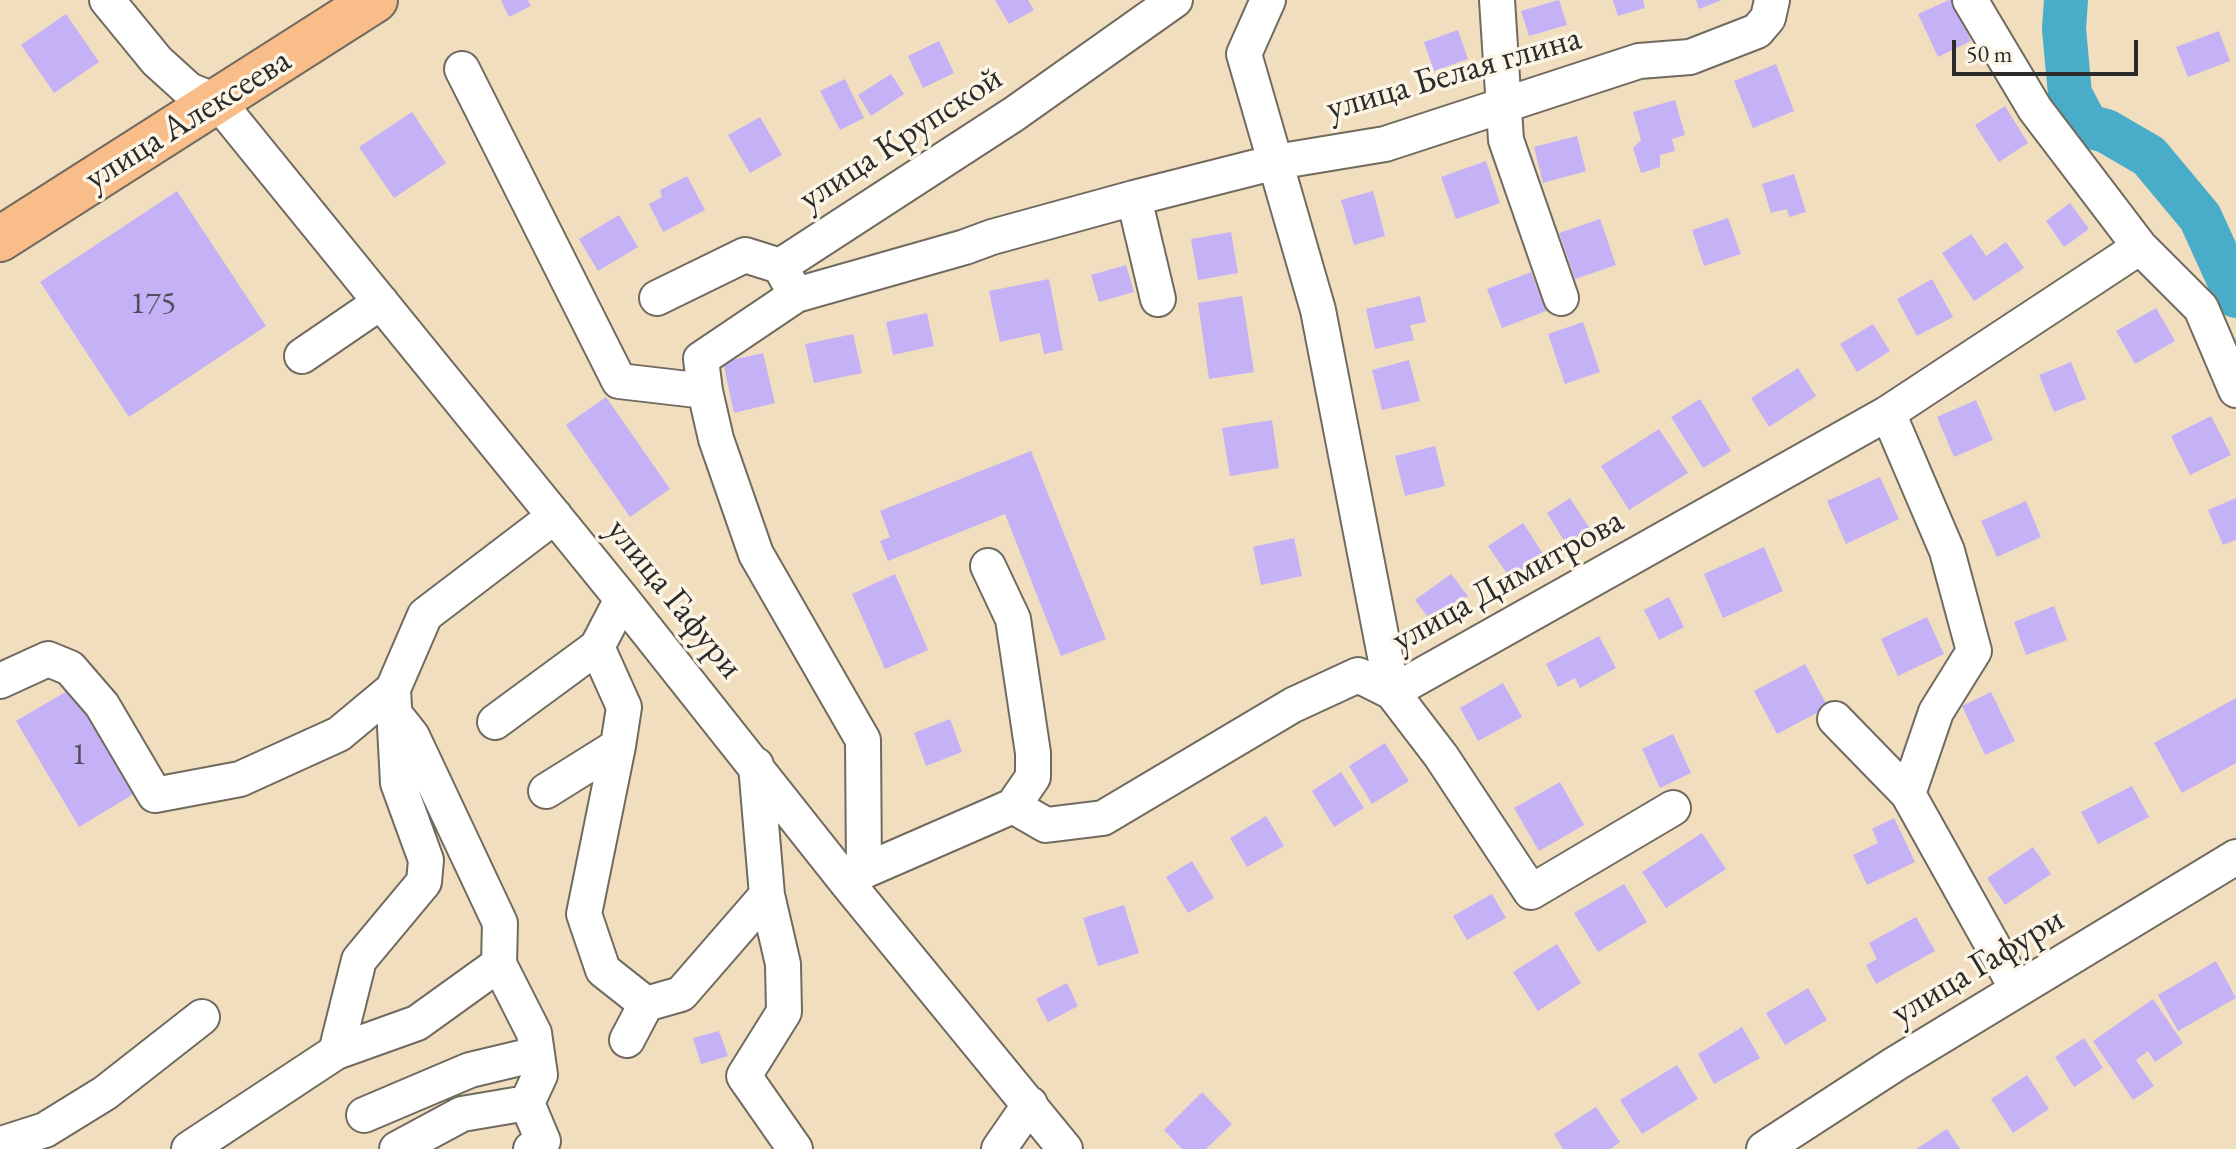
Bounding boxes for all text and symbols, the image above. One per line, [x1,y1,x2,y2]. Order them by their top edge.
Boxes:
street label: улица Белая глина [1322,17,1586,131]
scale bar [1956,24,2142,74]
text: 50 m [1966,38,2013,69]
street label: улица Алексеева [77,39,299,201]
street label: улица Крупской [791,57,1011,221]
house number: 175 [130,285,176,323]
street label: улица Димитрова [1385,500,1631,662]
street label: улица Гафури [596,510,752,688]
house number: 1 [71,736,87,774]
street label: улица Гафури [1884,899,2072,1035]

